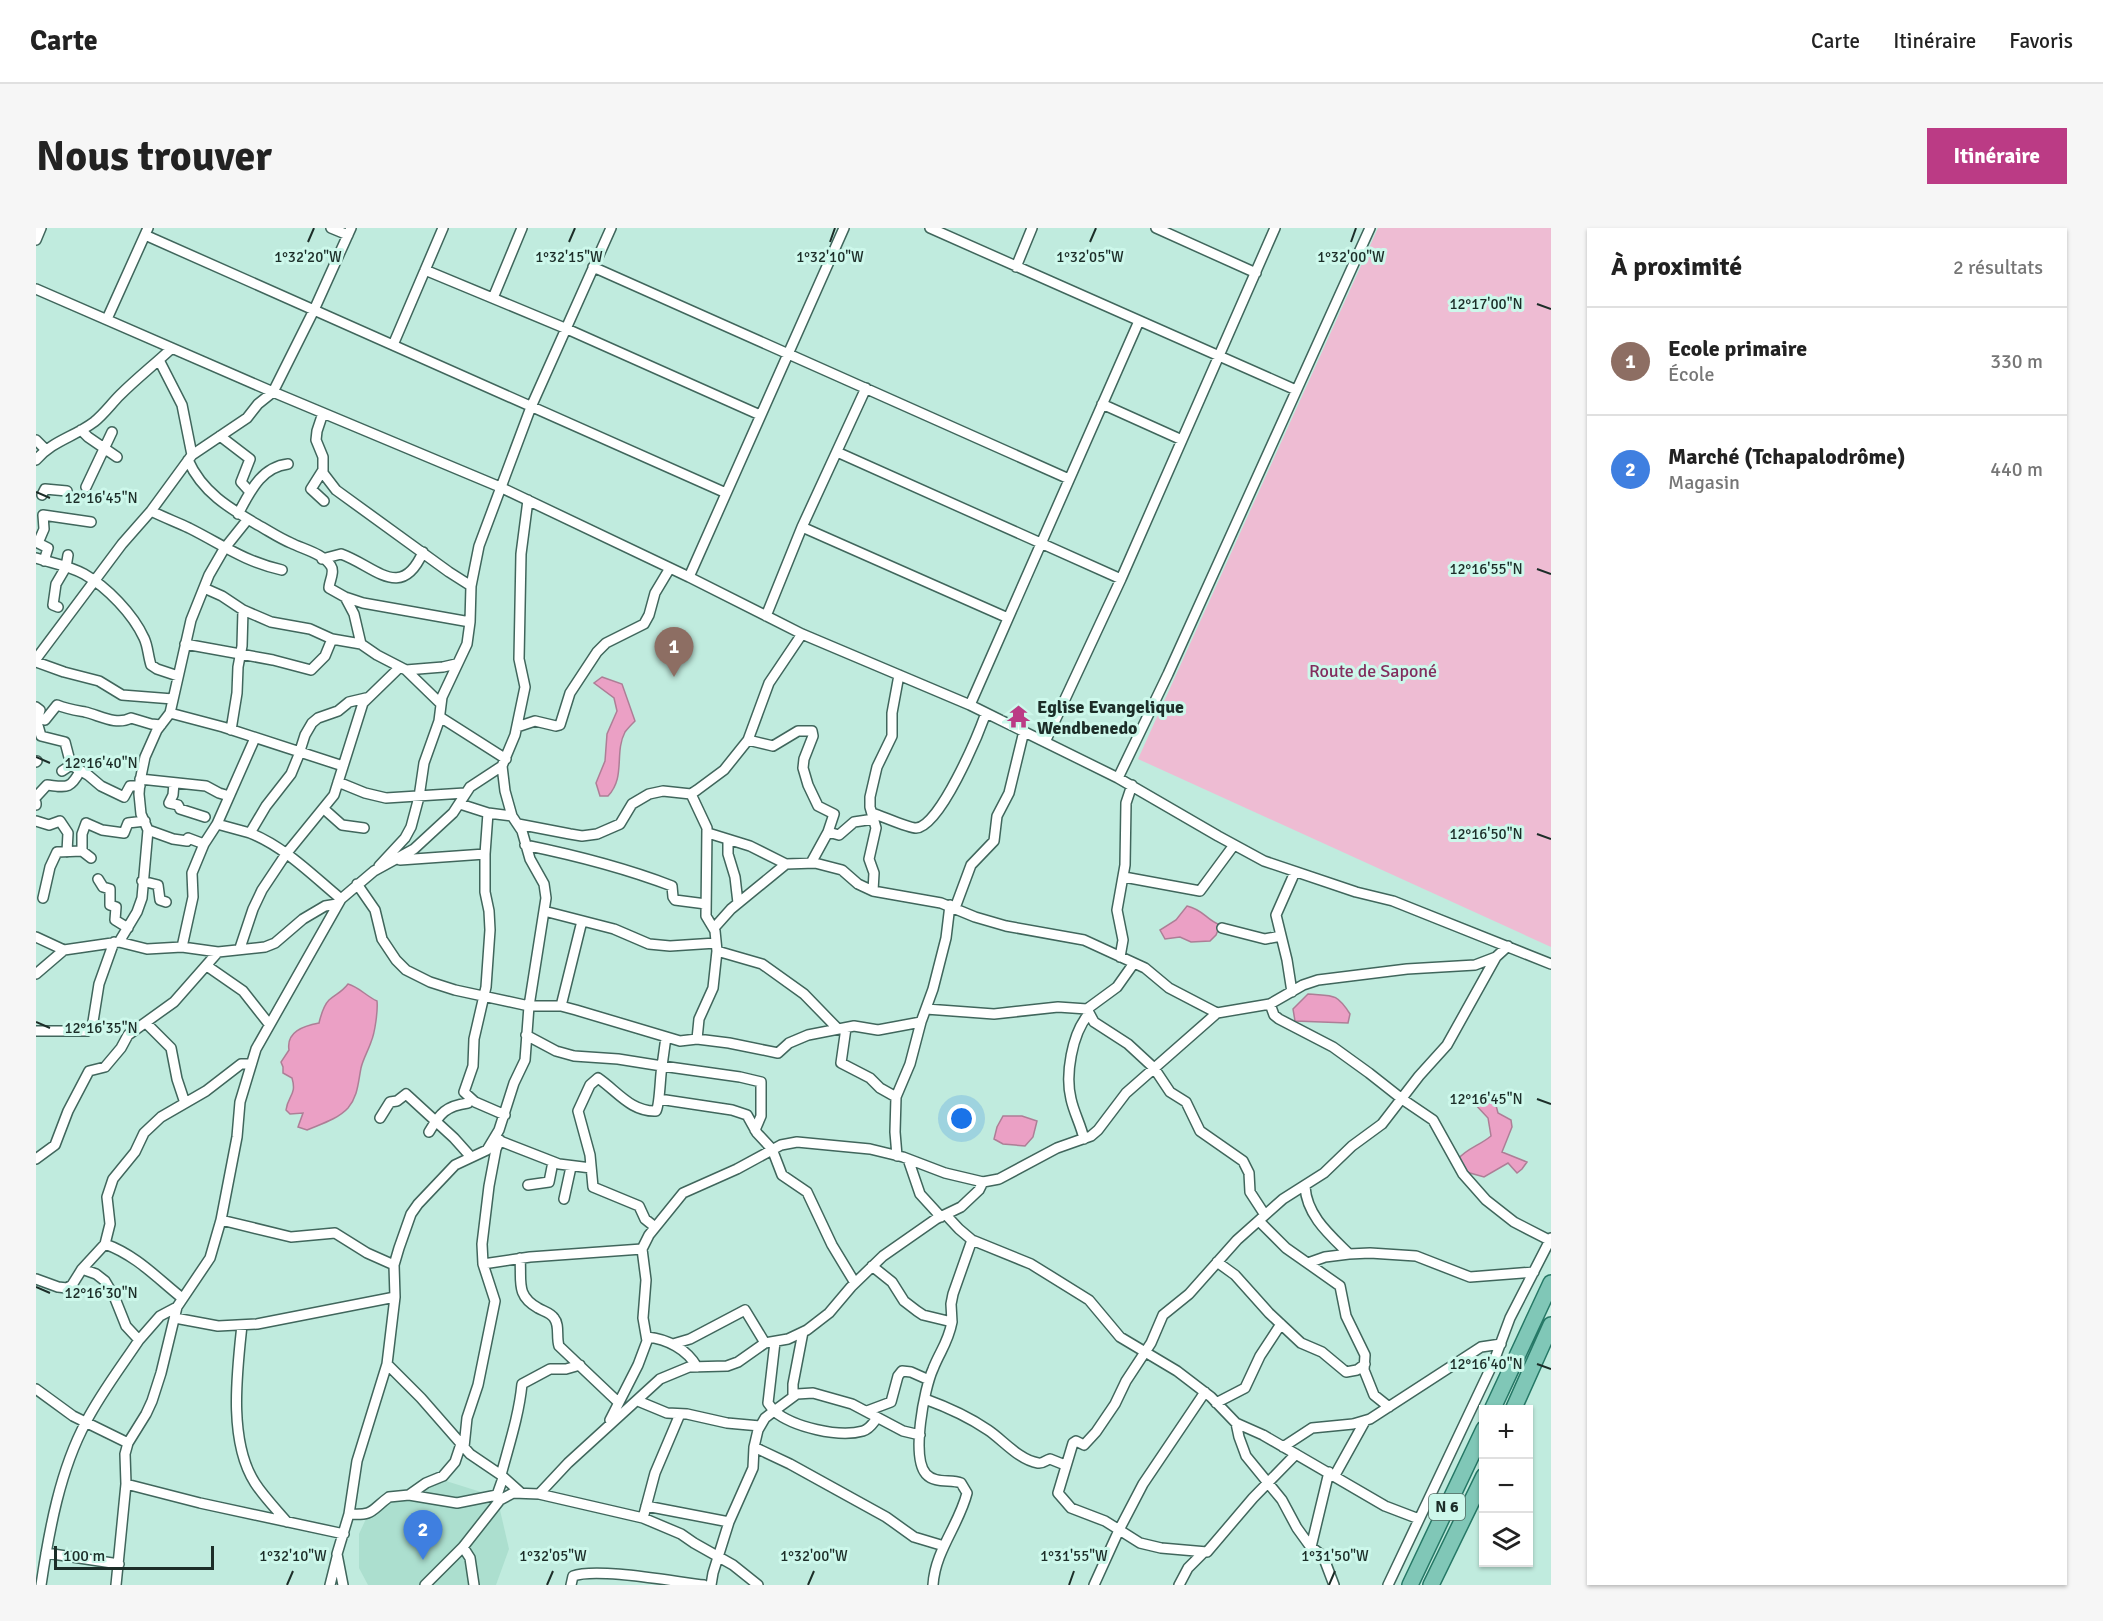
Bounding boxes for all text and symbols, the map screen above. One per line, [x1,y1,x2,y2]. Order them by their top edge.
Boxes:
text: Carte [30,24,98,58]
text: Carte [1811,28,1860,54]
text: Itinéraire [1893,28,1976,54]
text: Favoris [2009,28,2073,54]
button: Itinéraire [1927,128,2067,184]
text: Nous trouver [36,131,272,182]
text: 1°32'20"W [274,248,342,266]
text: 1°32'15"W [535,248,603,266]
text: 1°32'10"W [796,248,864,266]
text: 1°32'05"W [1056,248,1124,266]
text: 1°32'00"W [1317,248,1385,266]
text: À proximité [1611,251,1742,283]
text: 2 résultats [1953,255,2043,280]
text: 12°17'00"N [1449,295,1523,313]
text: Ecole primaire [1668,335,1807,362]
text: 1 [1625,349,1636,374]
text: 330 m [1990,349,2043,374]
text: École [1668,362,1715,387]
text: Marché (Tchapalodrôme) [1668,443,1905,470]
text: 2 [1625,457,1636,482]
text: 440 m [1990,457,2043,482]
text: Magasin [1668,470,1740,495]
text: 12°16'45"N [64,489,138,507]
text: 12°16'55"N [1449,560,1523,578]
pin: 1 [654,628,694,677]
park label: Route de Saponé [1309,660,1437,682]
place label: Eglise Evangelique Wendbenedo [1037,696,1184,739]
temple icon: Eglise Evangelique Wendbenedo [1006,704,1032,730]
text: 12°16'40"N [64,754,138,772]
text: 12°16'50"N [1449,825,1523,843]
text: 12°16'35"N [64,1019,138,1037]
text: 12°16'45"N [1449,1090,1523,1108]
your location [947,1104,976,1133]
text: 12°16'30"N [64,1284,138,1302]
text: 12°16'40"N [1449,1355,1523,1373]
map controls [1479,1405,1533,1567]
button: + [1479,1405,1533,1459]
button: − [1479,1459,1533,1513]
road number: N 6 [1429,1494,1465,1520]
pin: 2 [404,1510,442,1560]
button: layers [1479,1513,1533,1567]
scale bar [54,1543,214,1570]
text: 100 m [63,1546,105,1566]
text: 1°32'10"W [259,1547,327,1565]
text: 1°32'05"W [519,1547,587,1565]
text: 1°32'00"W [780,1547,848,1565]
text: 1°31'55"W [1040,1547,1108,1565]
text: 1°31'50"W [1301,1547,1369,1565]

